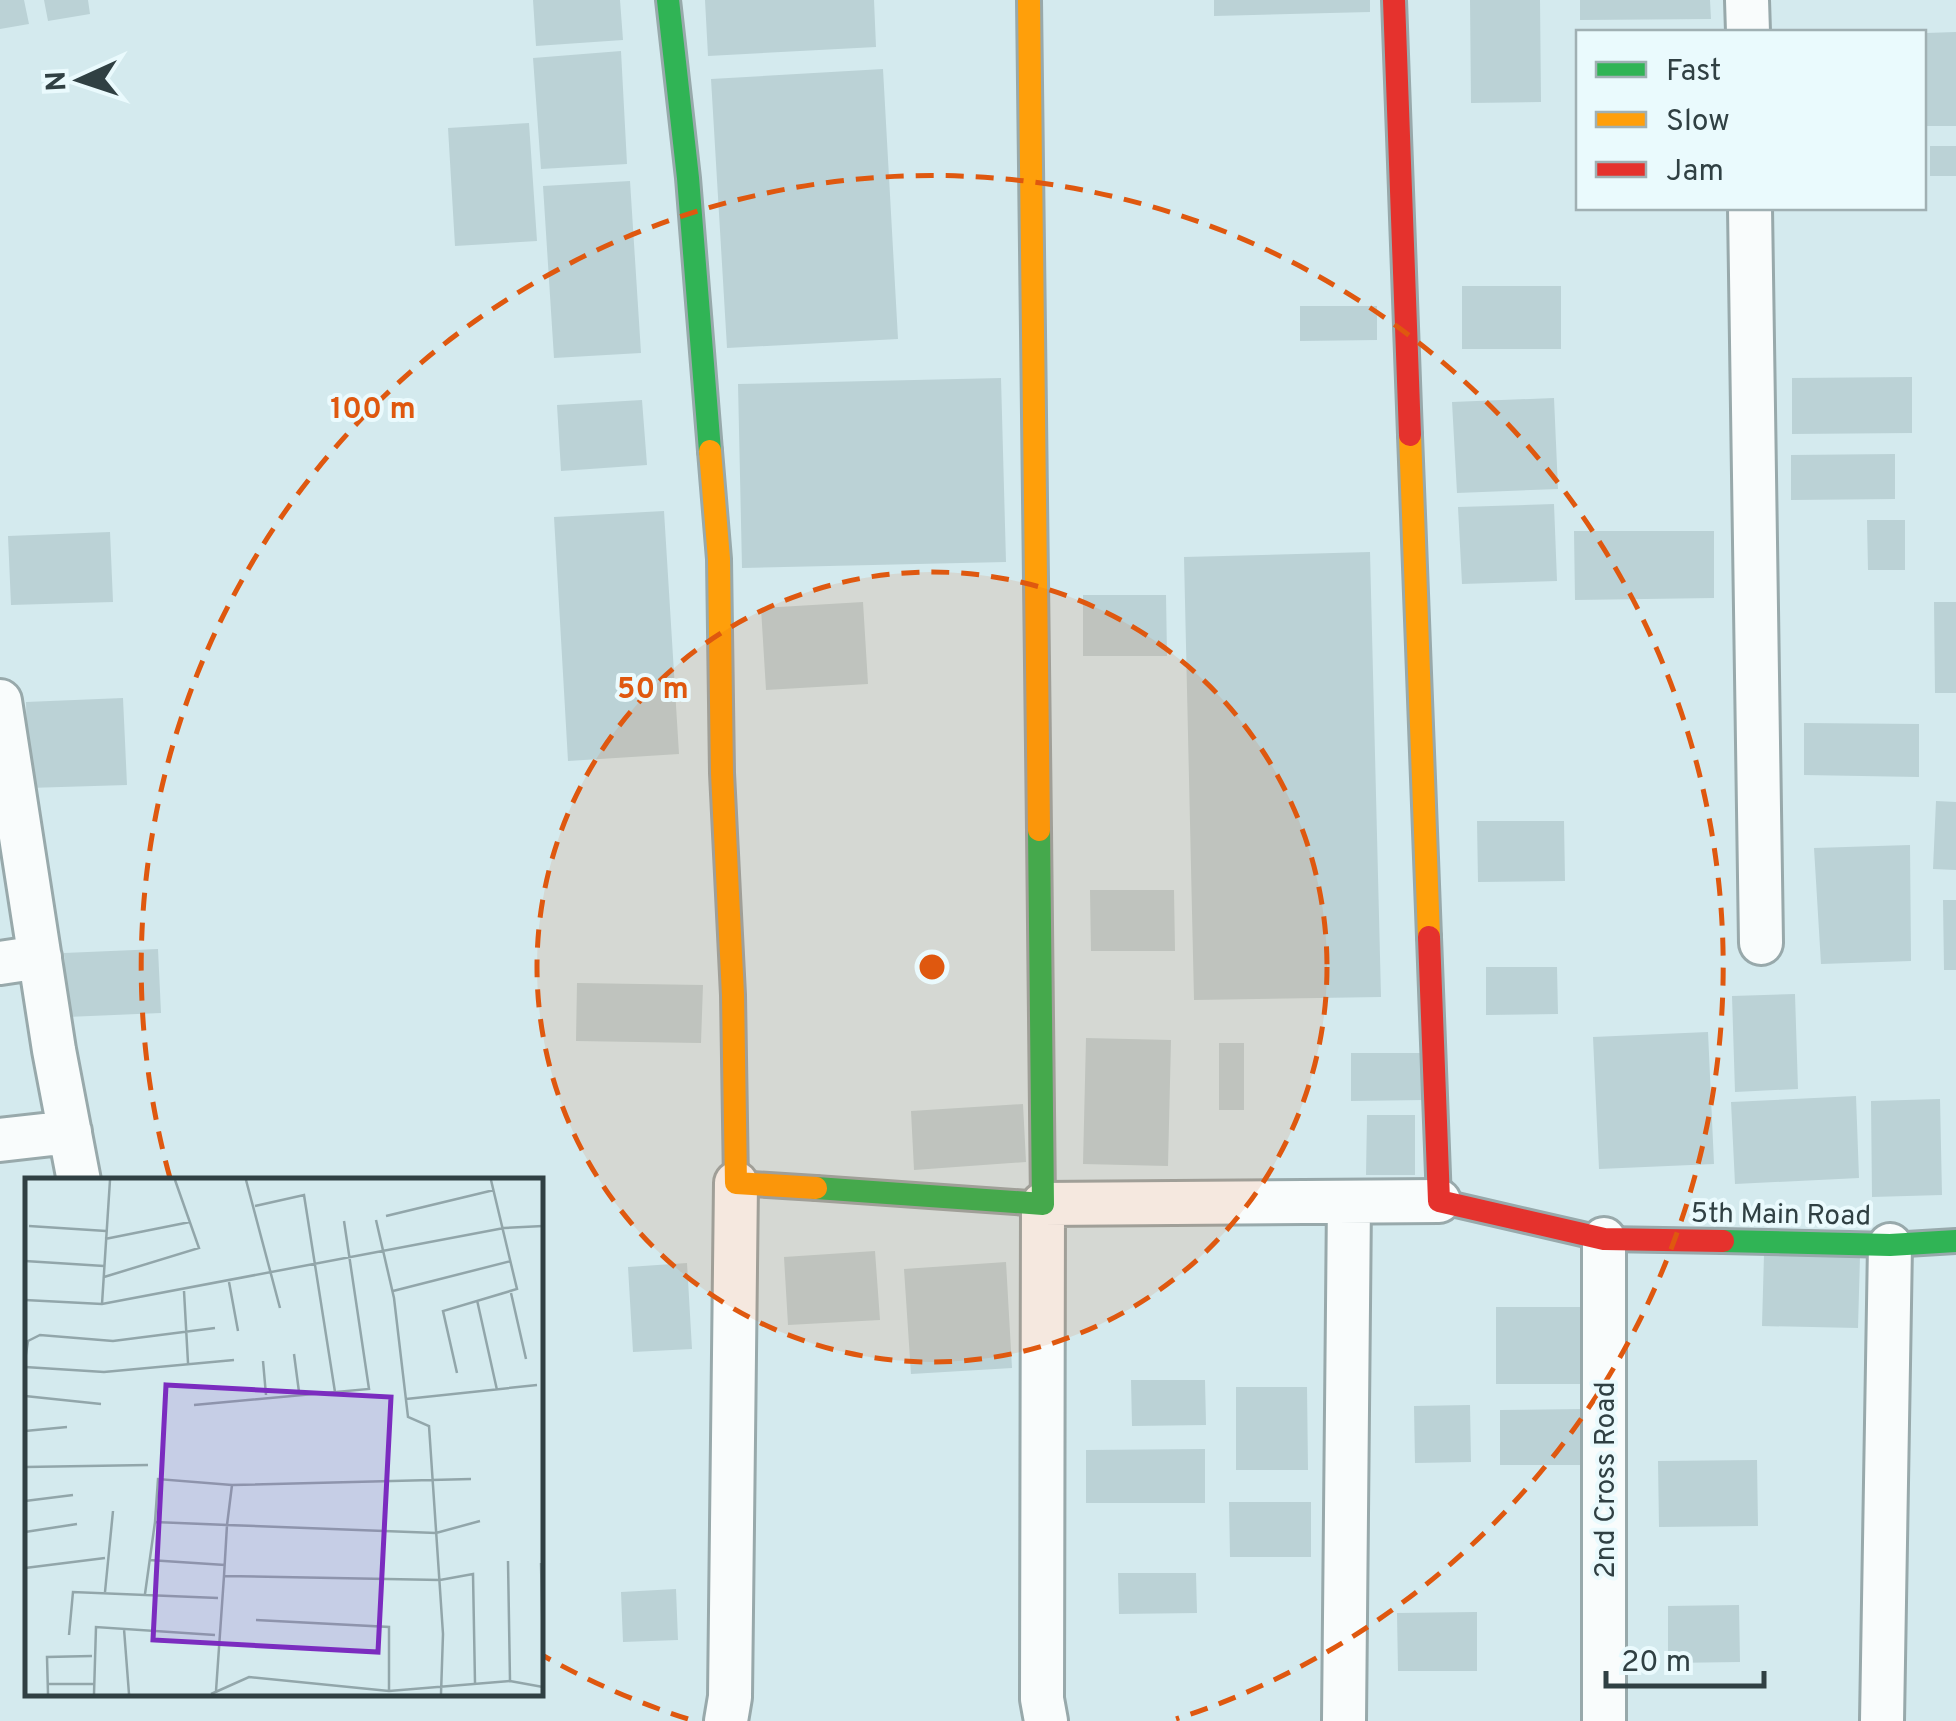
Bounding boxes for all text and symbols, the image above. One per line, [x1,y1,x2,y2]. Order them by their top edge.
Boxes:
north arrow [30,30,130,130]
legend [1576,30,1926,210]
text: Fast [1666,54,1721,91]
text: N [40,70,77,92]
text: Slow [1666,104,1730,141]
text: Jam [1666,154,1724,191]
text: 100 m [330,392,416,429]
text: 50 m [617,672,689,709]
centre of rings [914,949,950,985]
inset map [25,1178,542,1696]
street label: 5th Main Road [1690,1196,1871,1236]
street label: 2nd Cross Road [1589,1382,1625,1578]
scale bar [1606,1626,1764,1688]
text: 20 m [1621,1645,1691,1682]

